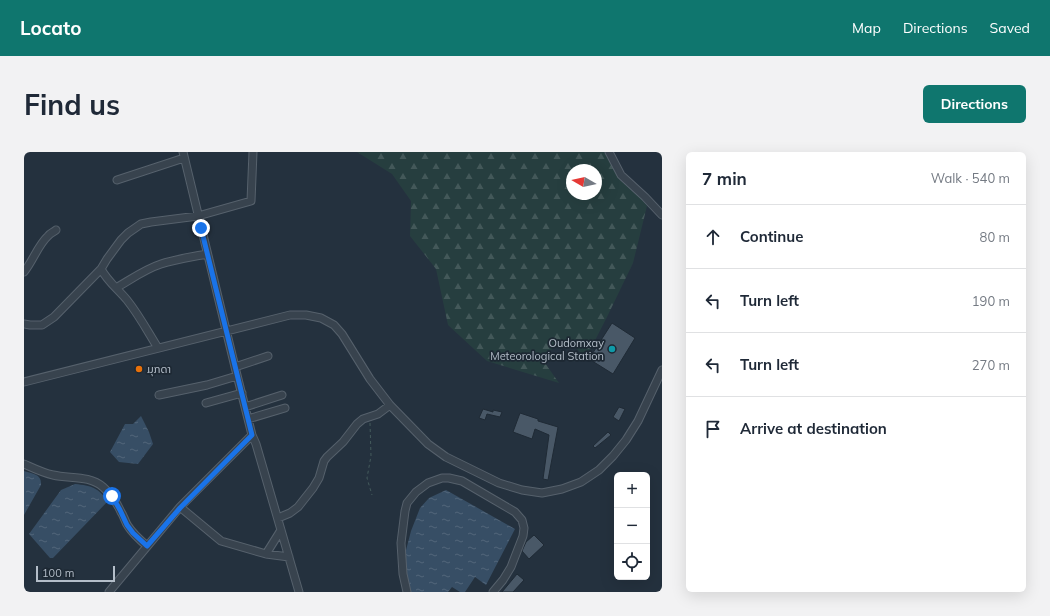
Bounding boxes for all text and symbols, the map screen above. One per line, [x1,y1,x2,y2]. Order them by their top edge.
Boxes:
text: Locato [20,16,81,40]
text: Map [852,19,881,37]
text: Directions [903,19,968,37]
text: Saved [990,19,1030,37]
button: Directions [923,85,1026,123]
text: Find us [24,87,120,122]
north arrow [566,164,602,200]
text: 7 min [702,168,747,189]
text: Walk · 540 m [931,170,1010,186]
route end [192,219,210,237]
icon: ahead [702,226,724,248]
text: Continue [740,227,803,246]
text: 80 m [980,229,1010,245]
icon: left [702,290,724,312]
text: Turn left [740,291,799,310]
text: 190 m [972,293,1010,309]
place label: Oudomxay Meteorological Station [490,336,604,363]
marker: Oudomxay Meteorological Station [607,344,617,354]
icon: left [702,354,724,376]
text: Turn left [740,355,799,374]
text: 270 m [972,357,1010,373]
place label: ມຸກດາ [147,362,171,377]
marker: ມຸກດາ [134,364,144,374]
icon: arrive [702,418,724,440]
text: Arrive at destination [740,419,887,438]
map controls [614,472,650,580]
button: + [614,472,650,508]
route start [103,487,121,505]
button: − [614,508,650,544]
button: locate [614,544,650,580]
scale bar [36,564,115,583]
text: 100 m [42,566,74,580]

